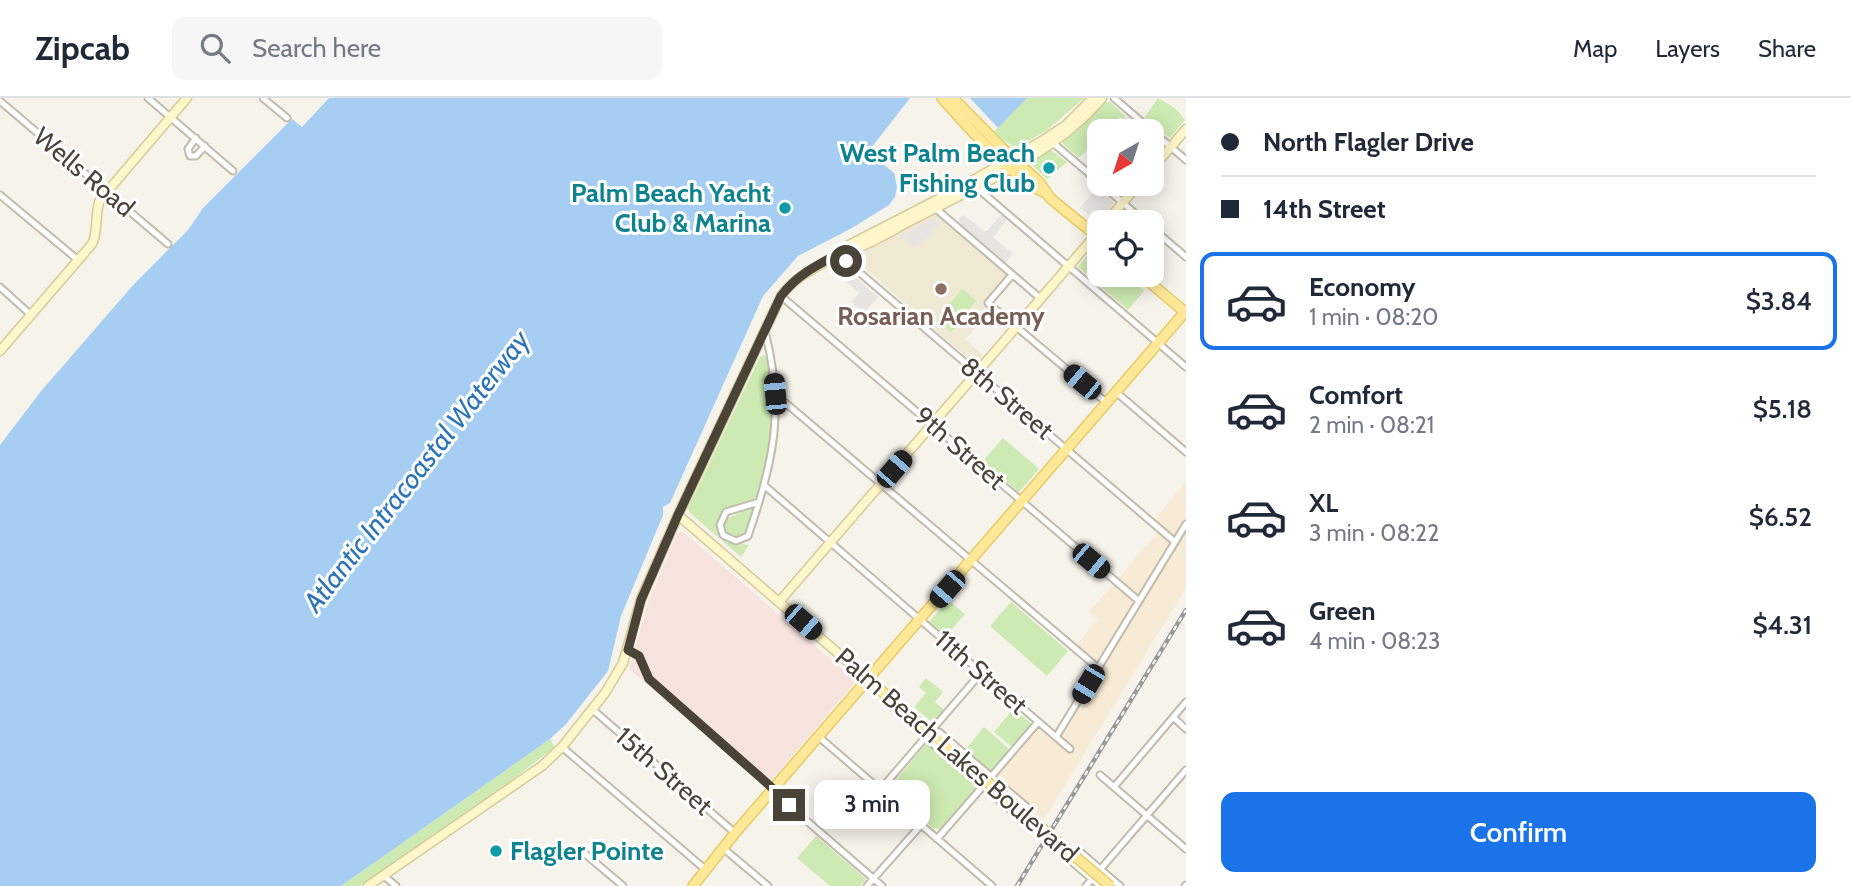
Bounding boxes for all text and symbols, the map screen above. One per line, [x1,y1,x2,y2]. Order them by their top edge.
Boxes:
search box [172,17,662,80]
text: Zipcab [35,28,130,68]
icon: search [196,29,234,67]
text: Search here [252,32,381,64]
text: Map [1573,34,1617,63]
text: Layers [1655,34,1720,63]
text: Share [1758,34,1816,63]
north arrow [1087,119,1164,196]
map controls [1087,119,1164,287]
street label: Wells Road [27,120,141,224]
text: North Flagler Drive [1263,126,1474,158]
place label: West Palm Beach Fishing Club [840,137,1035,199]
marker: West Palm Beach Fishing Club [1041,160,1057,176]
place label: Palm Beach Yacht Club & Marina [571,177,771,239]
text: 14th Street [1263,193,1386,225]
marker: Palm Beach Yacht Club & Marina [777,200,793,216]
button: locate [1087,210,1164,287]
route start [830,245,862,277]
icon: car [1225,270,1288,333]
text: Economy [1309,271,1415,303]
marker: Rosarian Academy [933,281,949,297]
text: $3.84 [1746,285,1812,317]
place label: Rosarian Academy [837,300,1045,332]
text: 1 min · 08:20 [1309,303,1438,331]
water label: Atlantic Intracoastal Waterway [294,323,537,620]
street label: 8th Street [954,350,1060,446]
car [1060,360,1105,404]
car [763,372,788,416]
icon: car [1225,378,1288,441]
text: Comfort [1309,379,1403,411]
text: $5.18 [1753,393,1812,425]
street label: 9th Street [908,400,1012,496]
text: 2 min · 08:21 [1309,411,1434,439]
car [873,446,916,492]
icon: car [1225,486,1288,549]
text: XL [1309,487,1338,519]
text: $6.52 [1749,501,1812,533]
text: 3 min · 08:22 [1309,519,1439,547]
car [1069,539,1114,583]
car [926,566,969,612]
icon: car [1225,594,1288,657]
text: Green [1309,595,1376,627]
car [781,600,826,644]
text: $4.31 [1752,609,1812,641]
street label: 11th Street [928,623,1034,721]
text: 4 min · 08:23 [1309,627,1440,655]
street label: Palm Beach Lakes Boulevard [829,641,1085,869]
car [1069,661,1108,707]
street label: 15th Street [609,720,719,822]
callout: 3 min [814,780,929,830]
route end [773,789,805,821]
text: 3 min [844,790,900,818]
button: Confirm [1221,792,1816,872]
place label: Flagler Pointe [510,835,664,867]
marker: Flagler Pointe [488,843,504,859]

